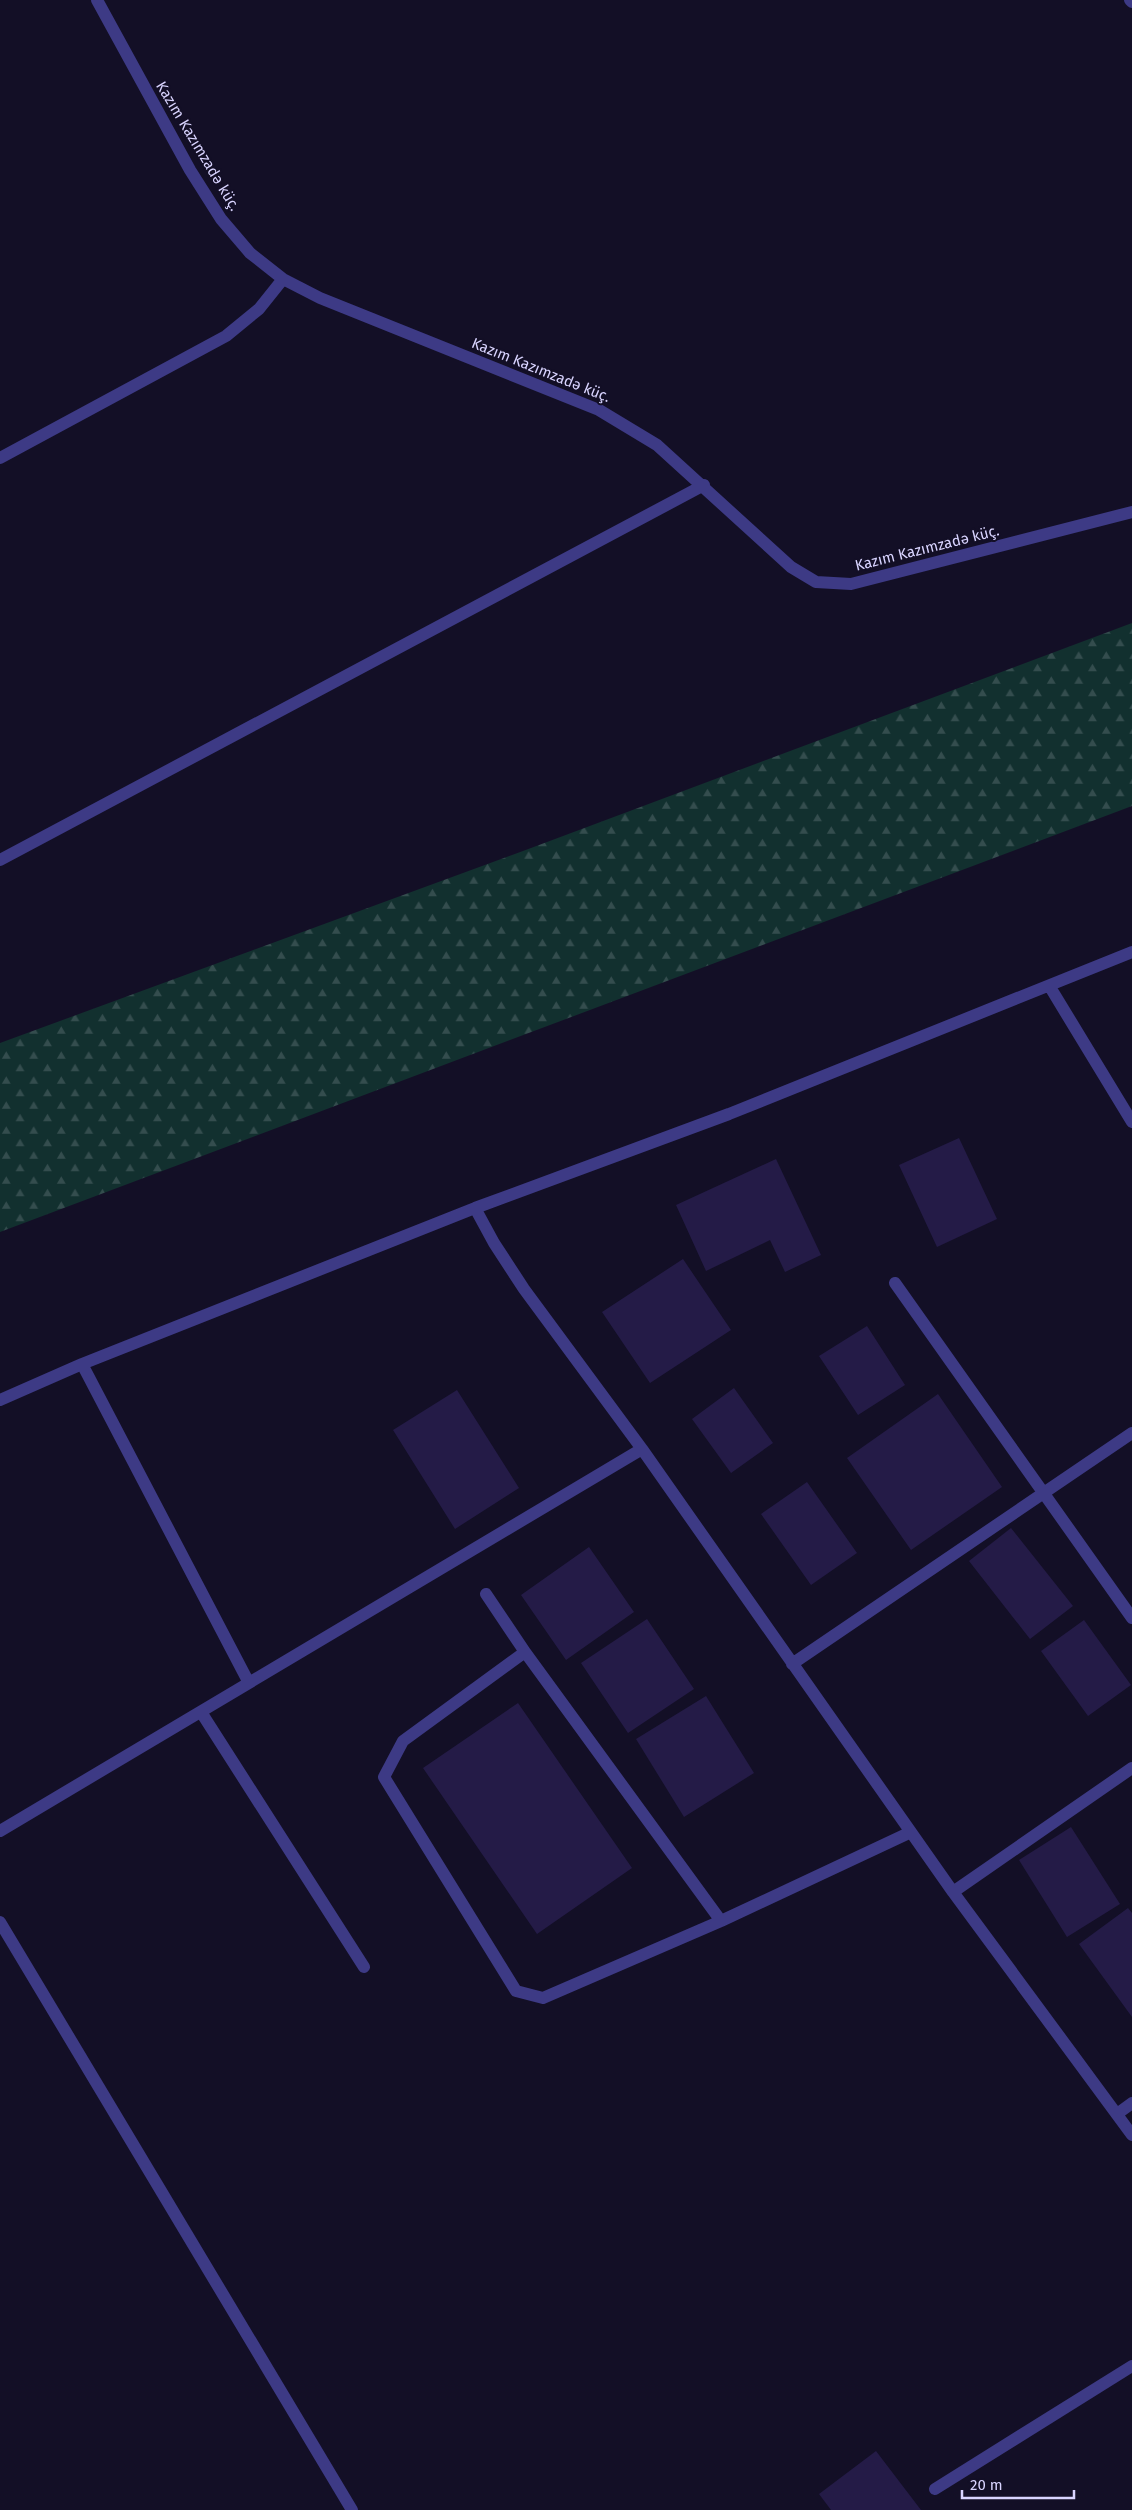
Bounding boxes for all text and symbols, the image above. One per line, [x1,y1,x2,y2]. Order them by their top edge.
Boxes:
street label: Kazım Kazımzadə küç. [152,78,244,214]
street label: Kazım Kazımzadə küç. [469,334,613,406]
street label: Kazım Kazımzadə küç. [853,521,1001,575]
scale bar [962,2468,1074,2500]
text: 20 m [970,2476,1003,2494]

